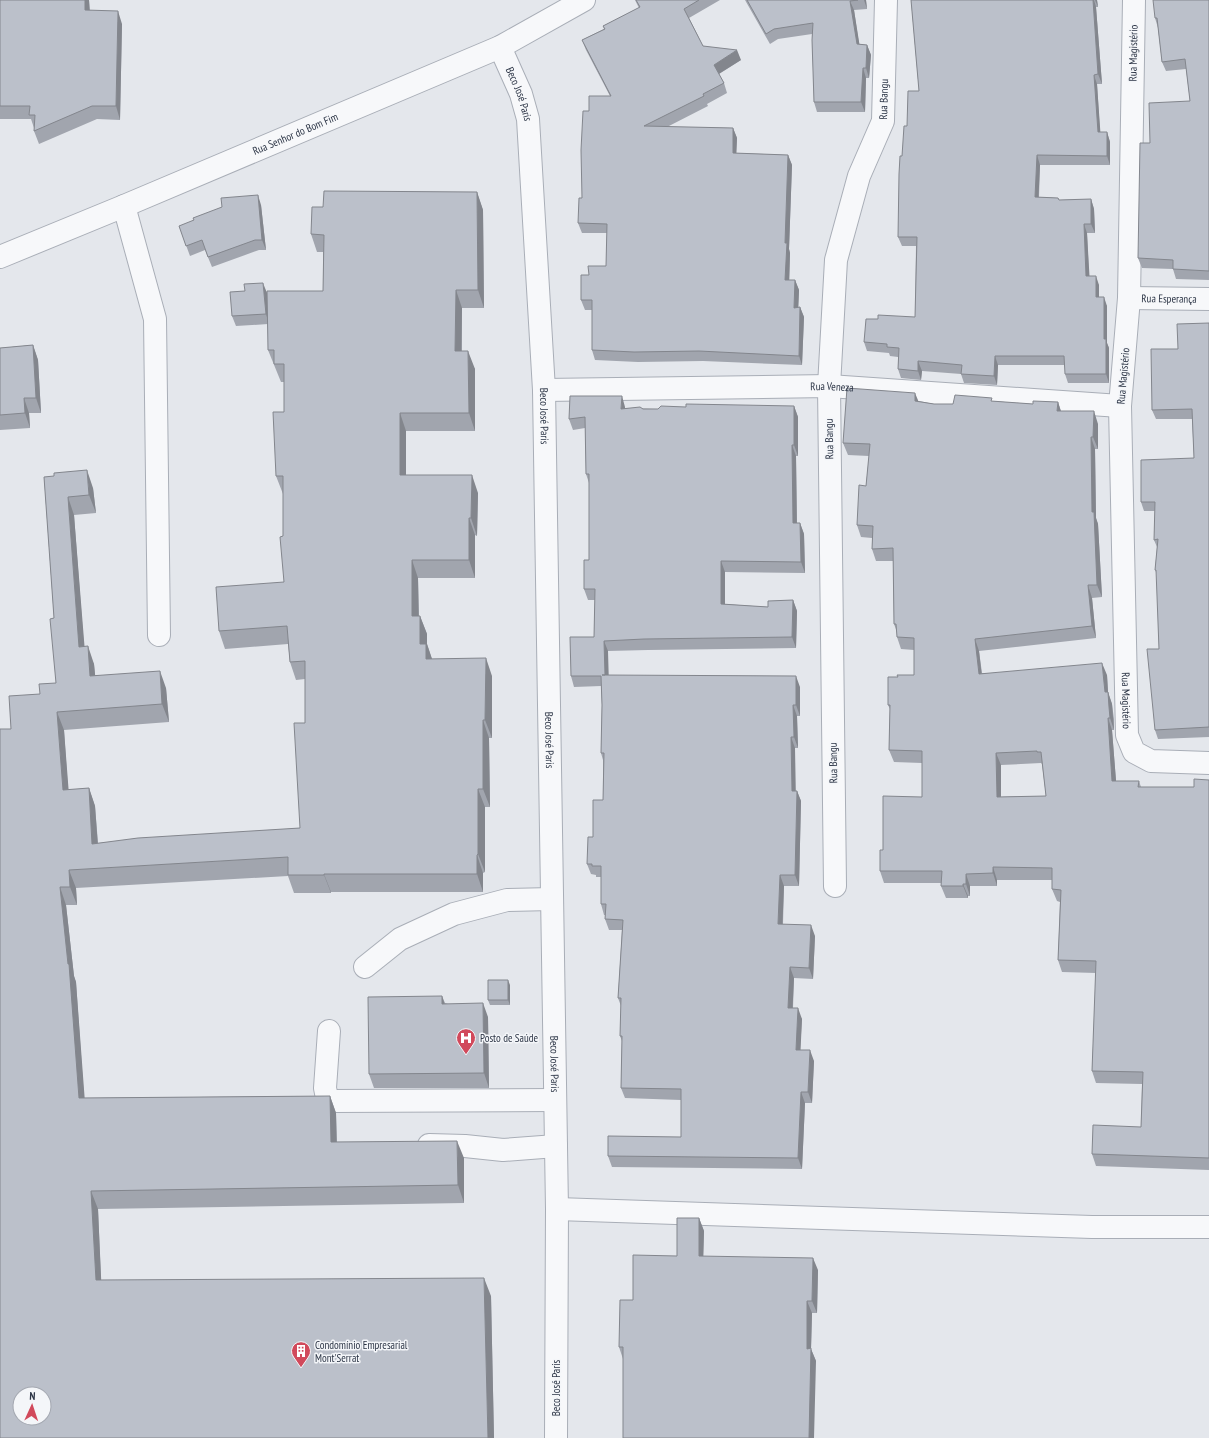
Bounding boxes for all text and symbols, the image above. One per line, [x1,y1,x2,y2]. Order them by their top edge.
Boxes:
street label: Rua Magistério [1126,24,1140,81]
street label: Beco José Paris [503,65,535,122]
street label: Rua Bangu [876,79,891,120]
street label: Rua Senhor do Bom Fim [250,109,340,158]
street label: Rua Esperança [1141,291,1197,306]
street label: Rua Magistério [1114,347,1132,405]
street label: Rua Veneza [810,379,854,395]
street label: Beco José Paris [537,388,552,445]
street label: Rua Bangu [822,418,836,459]
street label: Rua Magistério [1119,672,1134,729]
street label: Beco José Paris [542,712,557,769]
street label: Rua Bangu [826,742,840,783]
hospital icon: Posto de Saúde [455,1027,477,1055]
place label: Posto de Saúde [480,1031,538,1045]
street label: Beco José Paris [547,1036,562,1093]
place label: Condomínio Empresarial Mont'Serrat [315,1338,408,1365]
building icon: Condomínio Empresarial Mont'Serrat [290,1340,312,1368]
street label: Beco José Paris [549,1359,563,1416]
north arrow [12,1386,52,1426]
text: N [29,1389,36,1403]

